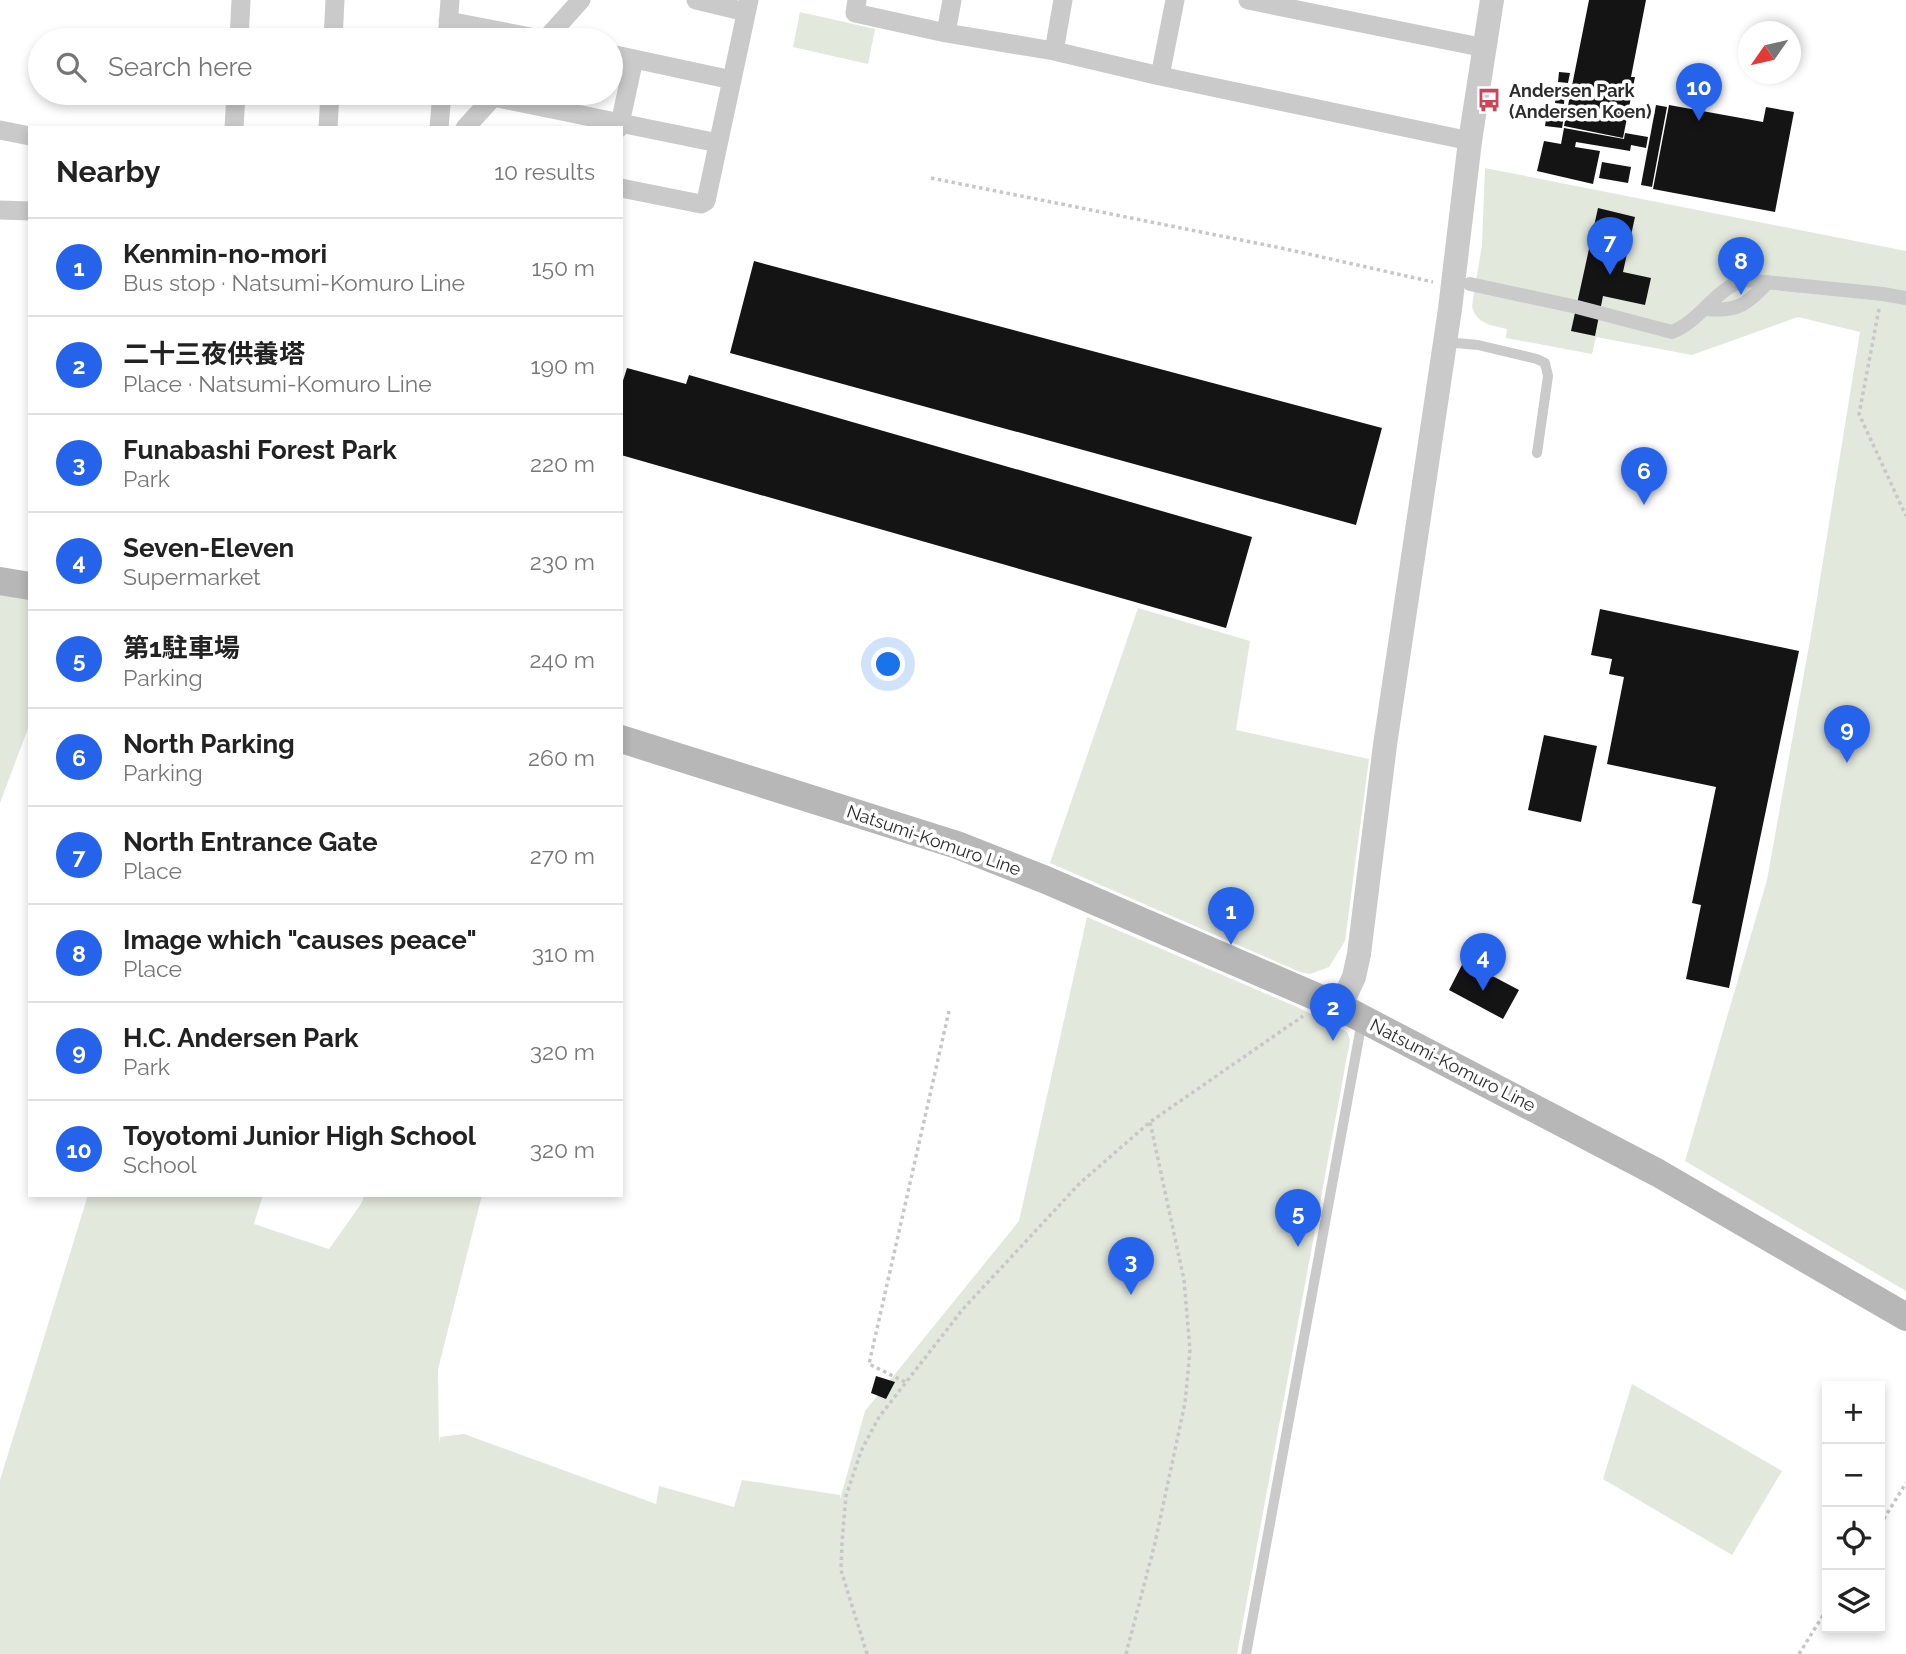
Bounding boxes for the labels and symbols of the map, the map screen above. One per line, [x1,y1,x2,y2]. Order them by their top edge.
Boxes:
north arrow [1738,21,1801,84]
pin: 10 [1676,63,1722,121]
place label: Andersen Park (Andersen Koen) [1509,80,1651,122]
bus stop icon: Andersen Park (Andersen Koen) [1475,86,1503,114]
pin: 7 [1587,217,1633,275]
pin: 8 [1718,237,1764,295]
pin: 6 [1621,447,1667,505]
your location [871,647,905,681]
pin: 9 [1824,705,1870,763]
street label: Natsumi-Komuro Line [844,800,1024,880]
pin: 1 [1208,887,1254,945]
pin: 4 [1460,933,1506,991]
pin: 2 [1310,983,1356,1041]
street label: Natsumi-Komuro Line [1367,1014,1540,1116]
pin: 5 [1275,1189,1321,1247]
pin: 3 [1108,1237,1154,1295]

